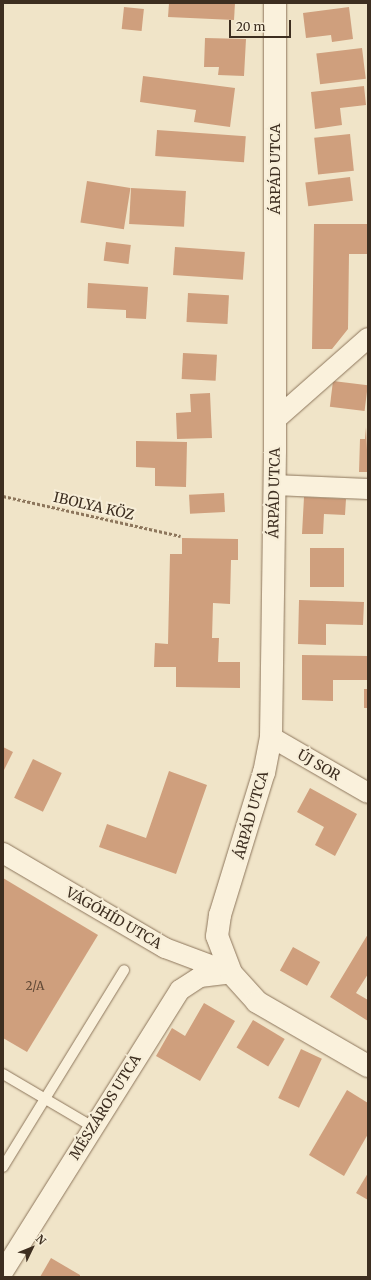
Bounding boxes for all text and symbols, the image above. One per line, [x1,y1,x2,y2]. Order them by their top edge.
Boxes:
scale bar [231,12,293,38]
text: 20 m [236,19,265,34]
street label: ÁRPÁD UTCA [267,124,283,214]
street label: ÁRPÁD UTCA [265,447,283,539]
street label: IBOLYA KÖZ [52,489,136,523]
street label: ÚJ SOR [295,746,343,784]
street label: ÁRPÁD UTCA [230,769,272,861]
street label: VÁGÓHÍD UTCA [63,884,165,952]
house number: 2/A [26,979,44,993]
street label: MÉSZÁROS UTCA [66,1051,144,1163]
north arrow [12,1228,52,1268]
text: N [33,1232,49,1248]

